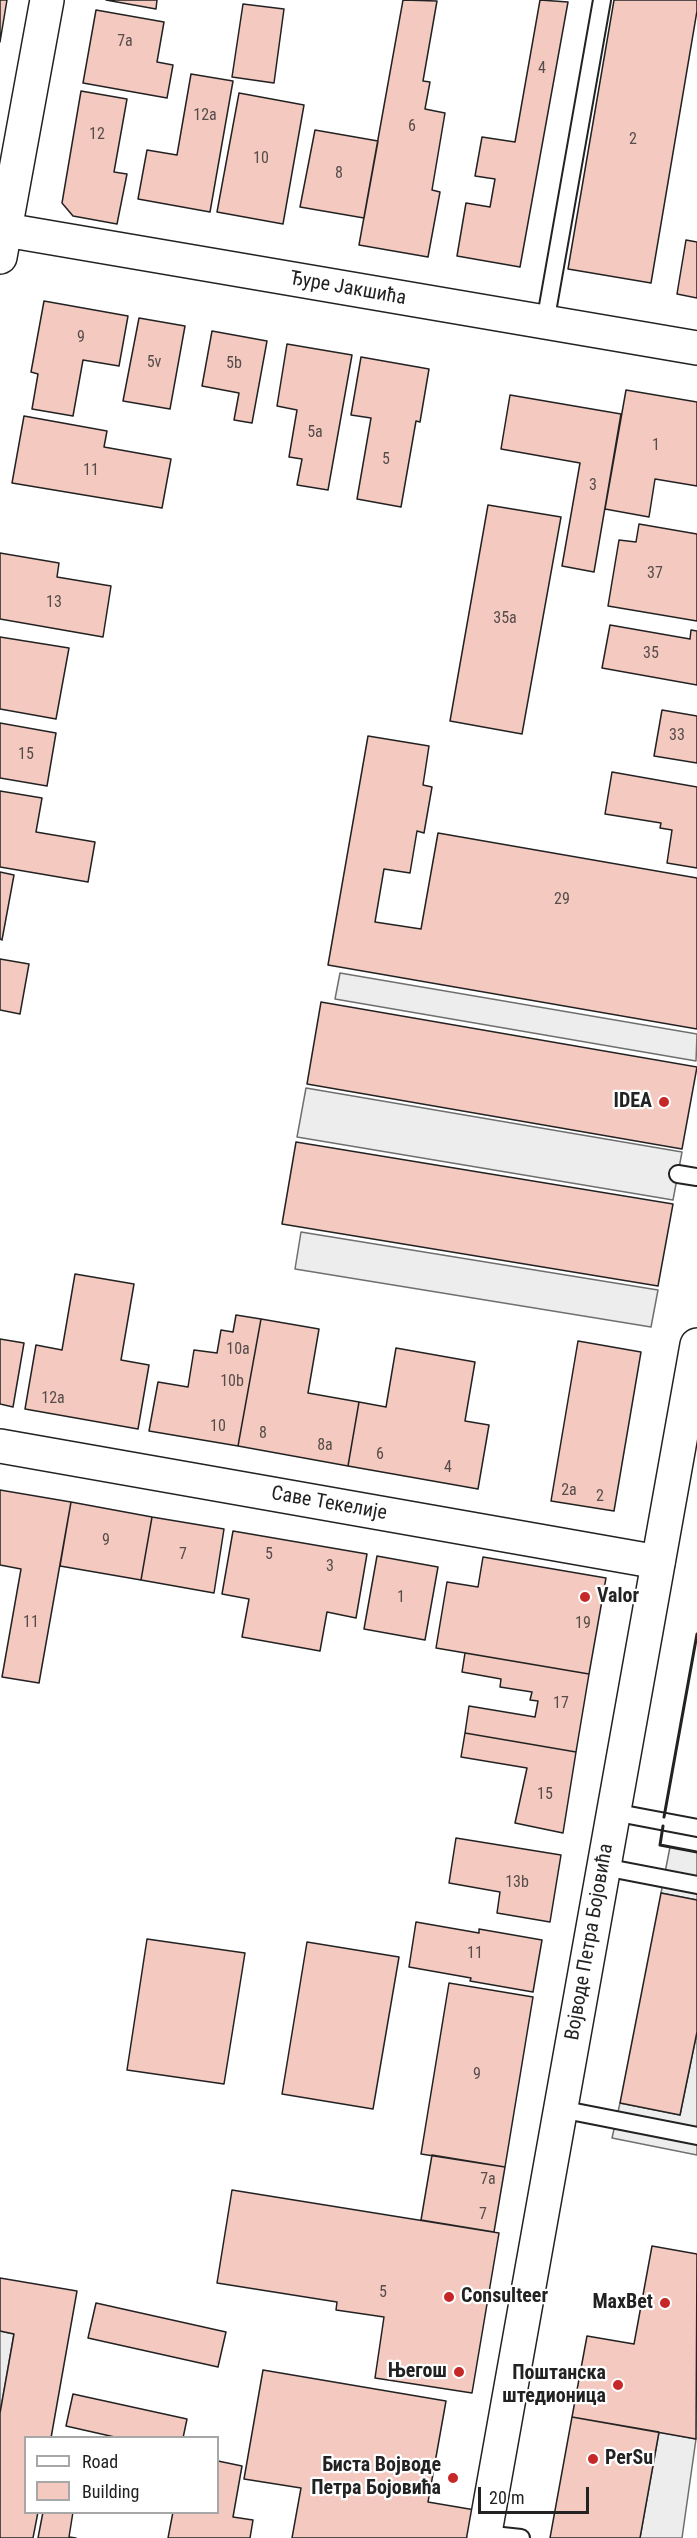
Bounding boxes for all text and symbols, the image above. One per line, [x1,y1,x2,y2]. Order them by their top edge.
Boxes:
house number: 7a [117,32,133,52]
house number: 4 [538,59,546,79]
house number: 12a [193,106,217,126]
house number: 6 [408,117,416,137]
house number: 12 [89,125,105,145]
house number: 2 [629,130,637,150]
house number: 10 [253,149,269,169]
house number: 8 [335,164,343,184]
street label: Ђуре Јакшића [288,267,408,311]
house number: 9 [77,328,85,348]
house number: 5v [147,353,161,373]
house number: 5b [226,354,242,374]
house number: 5a [307,423,323,443]
house number: 1 [652,436,660,456]
house number: 5 [382,450,390,470]
house number: 11 [83,461,99,481]
house number: 3 [589,476,597,496]
house number: 37 [647,564,663,584]
house number: 13 [46,593,62,613]
house number: 35a [493,609,517,629]
house number: 35 [643,644,659,664]
house number: 33 [669,726,685,746]
house number: 15 [18,745,34,765]
house number: 29 [554,890,570,910]
place label: IDEA [614,1090,652,1114]
marker: IDEA [657,1095,671,1109]
house number: 10a [226,1340,250,1360]
house number: 10b [220,1372,244,1392]
house number: 12a [41,1389,65,1409]
house number: 10 [210,1417,226,1437]
house number: 8 [259,1424,267,1444]
house number: 8a [317,1436,333,1456]
house number: 6 [376,1445,384,1465]
house number: 4 [444,1458,452,1478]
house number: 2a [561,1481,577,1501]
street label: Саве Текелије [269,1482,389,1526]
house number: 2 [596,1487,604,1507]
house number: 9 [102,1531,110,1551]
house number: 7 [179,1545,187,1565]
house number: 5 [265,1545,273,1565]
house number: 3 [326,1557,334,1577]
place label: Valor [597,1585,639,1609]
house number: 1 [397,1588,405,1608]
marker: Valor [578,1590,592,1604]
house number: 11 [23,1613,39,1633]
house number: 19 [575,1614,591,1634]
house number: 17 [553,1694,569,1714]
house number: 15 [537,1785,553,1805]
street label: Војводе Петра Бојовића [561,1842,619,2042]
house number: 13b [505,1873,529,1893]
house number: 11 [467,1944,483,1964]
house number: 9 [473,2065,481,2085]
house number: 7a [480,2170,496,2190]
house number: 7 [479,2205,487,2225]
house number: 5 [379,2283,387,2303]
place label: Consulteer [461,2285,548,2309]
marker: Consulteer [442,2290,456,2304]
place label: MaxBet [592,2291,653,2315]
marker: MaxBet [658,2296,672,2310]
place label: Његош [388,2360,447,2384]
place label: Поштанска штедионица [502,2362,606,2409]
marker: Његош [452,2365,466,2379]
marker: Поштанска штедионица [611,2378,625,2392]
legend [24,2436,219,2514]
place label: PerSu [605,2447,653,2471]
text: Road [82,2451,118,2472]
marker: PerSu [586,2452,600,2466]
place label: Биста Војводе Петра Бојовића [311,2454,441,2501]
marker: Биста Војводе Петра Бојовића [446,2471,460,2485]
scale bar [481,2475,592,2513]
text: Building [82,2481,139,2502]
text: 20 m [489,2487,524,2508]

